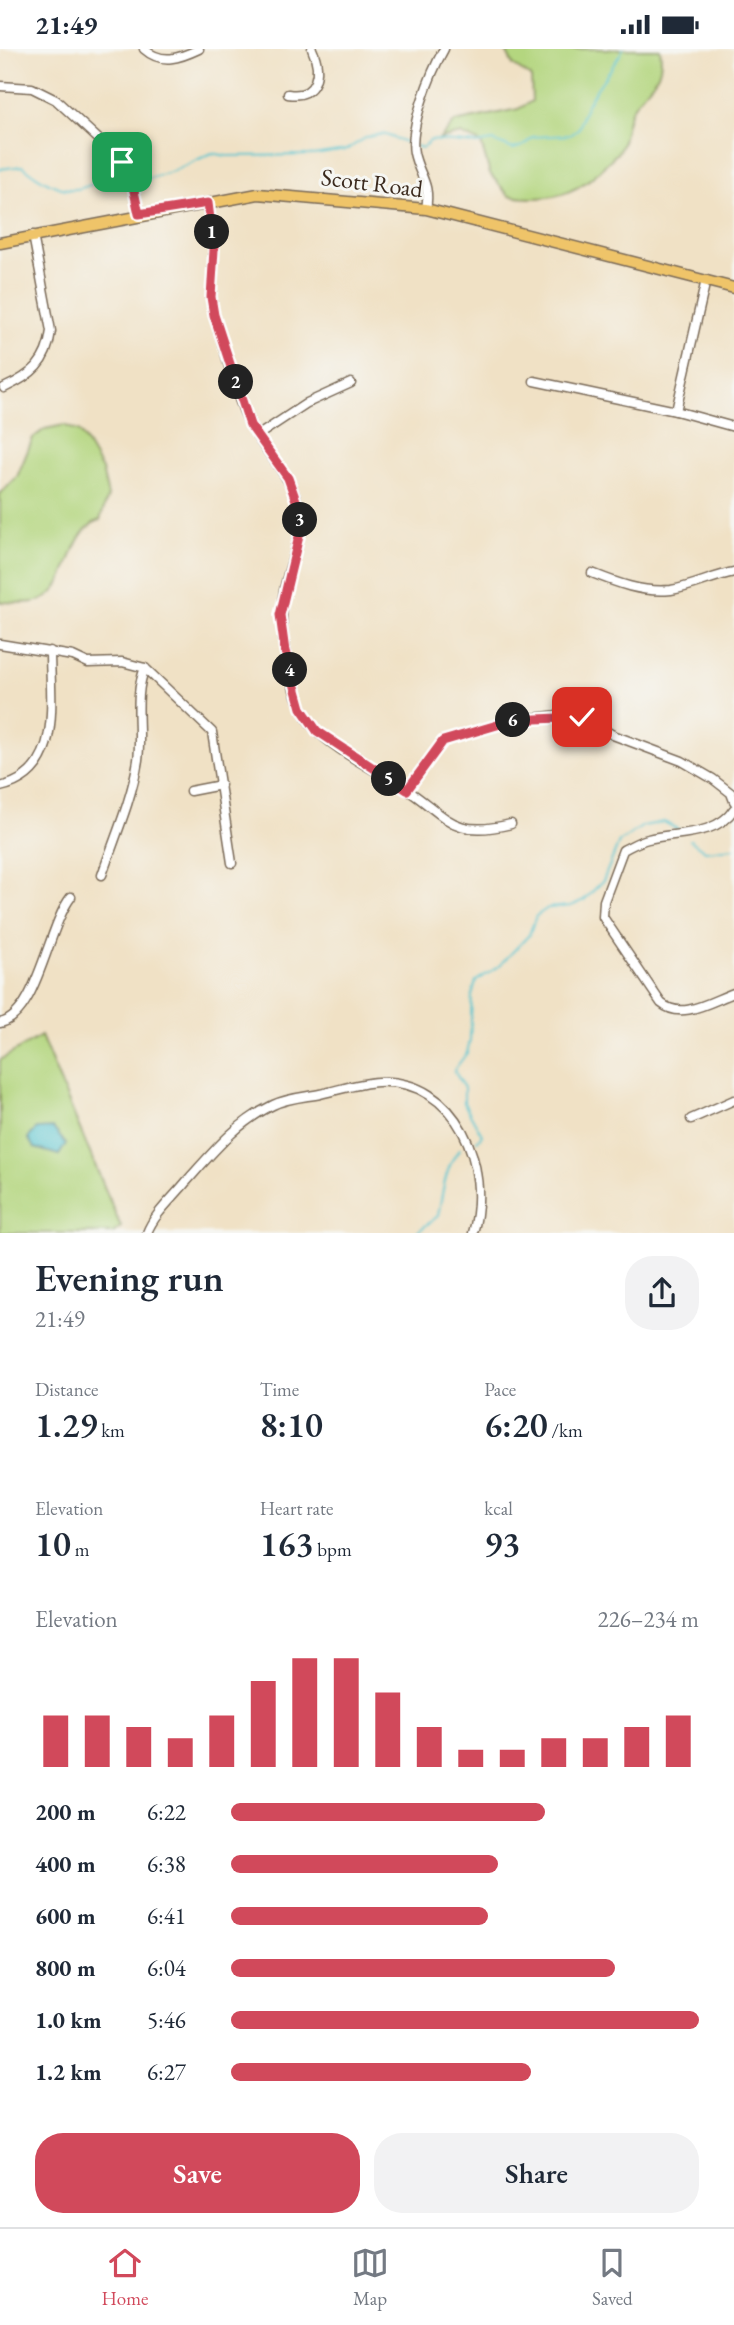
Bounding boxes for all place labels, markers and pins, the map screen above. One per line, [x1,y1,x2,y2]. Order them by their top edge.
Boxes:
pin [92,132,152,192]
pin: 1 [194,215,230,249]
pin: 2 [218,365,254,399]
pin: 3 [282,503,318,538]
pin: 4 [272,653,308,687]
pin [552,687,612,747]
pin: 6 [496,703,530,737]
pin: 5 [372,761,406,797]

